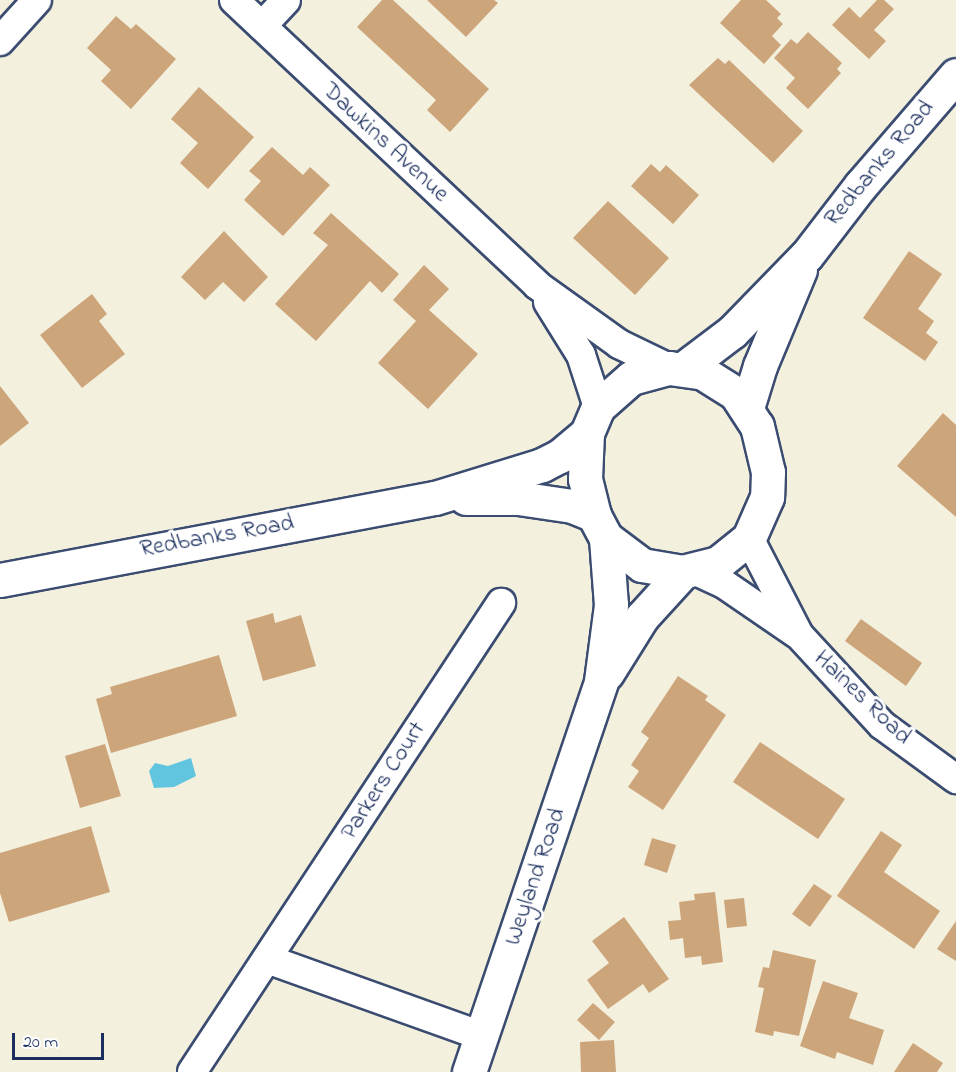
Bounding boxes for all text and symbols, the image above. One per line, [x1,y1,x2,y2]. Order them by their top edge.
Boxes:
street label: Dawkins Avenue [316,77,454,209]
street label: Redbanks Road [819,95,941,233]
street label: Redbanks Road [138,509,296,565]
street label: Haines Road [807,644,917,752]
street label: Parkers Court [335,717,433,845]
street label: Weyland Road [499,805,573,949]
scale bar [15,1021,106,1059]
text: 20 m [23,1030,58,1056]

